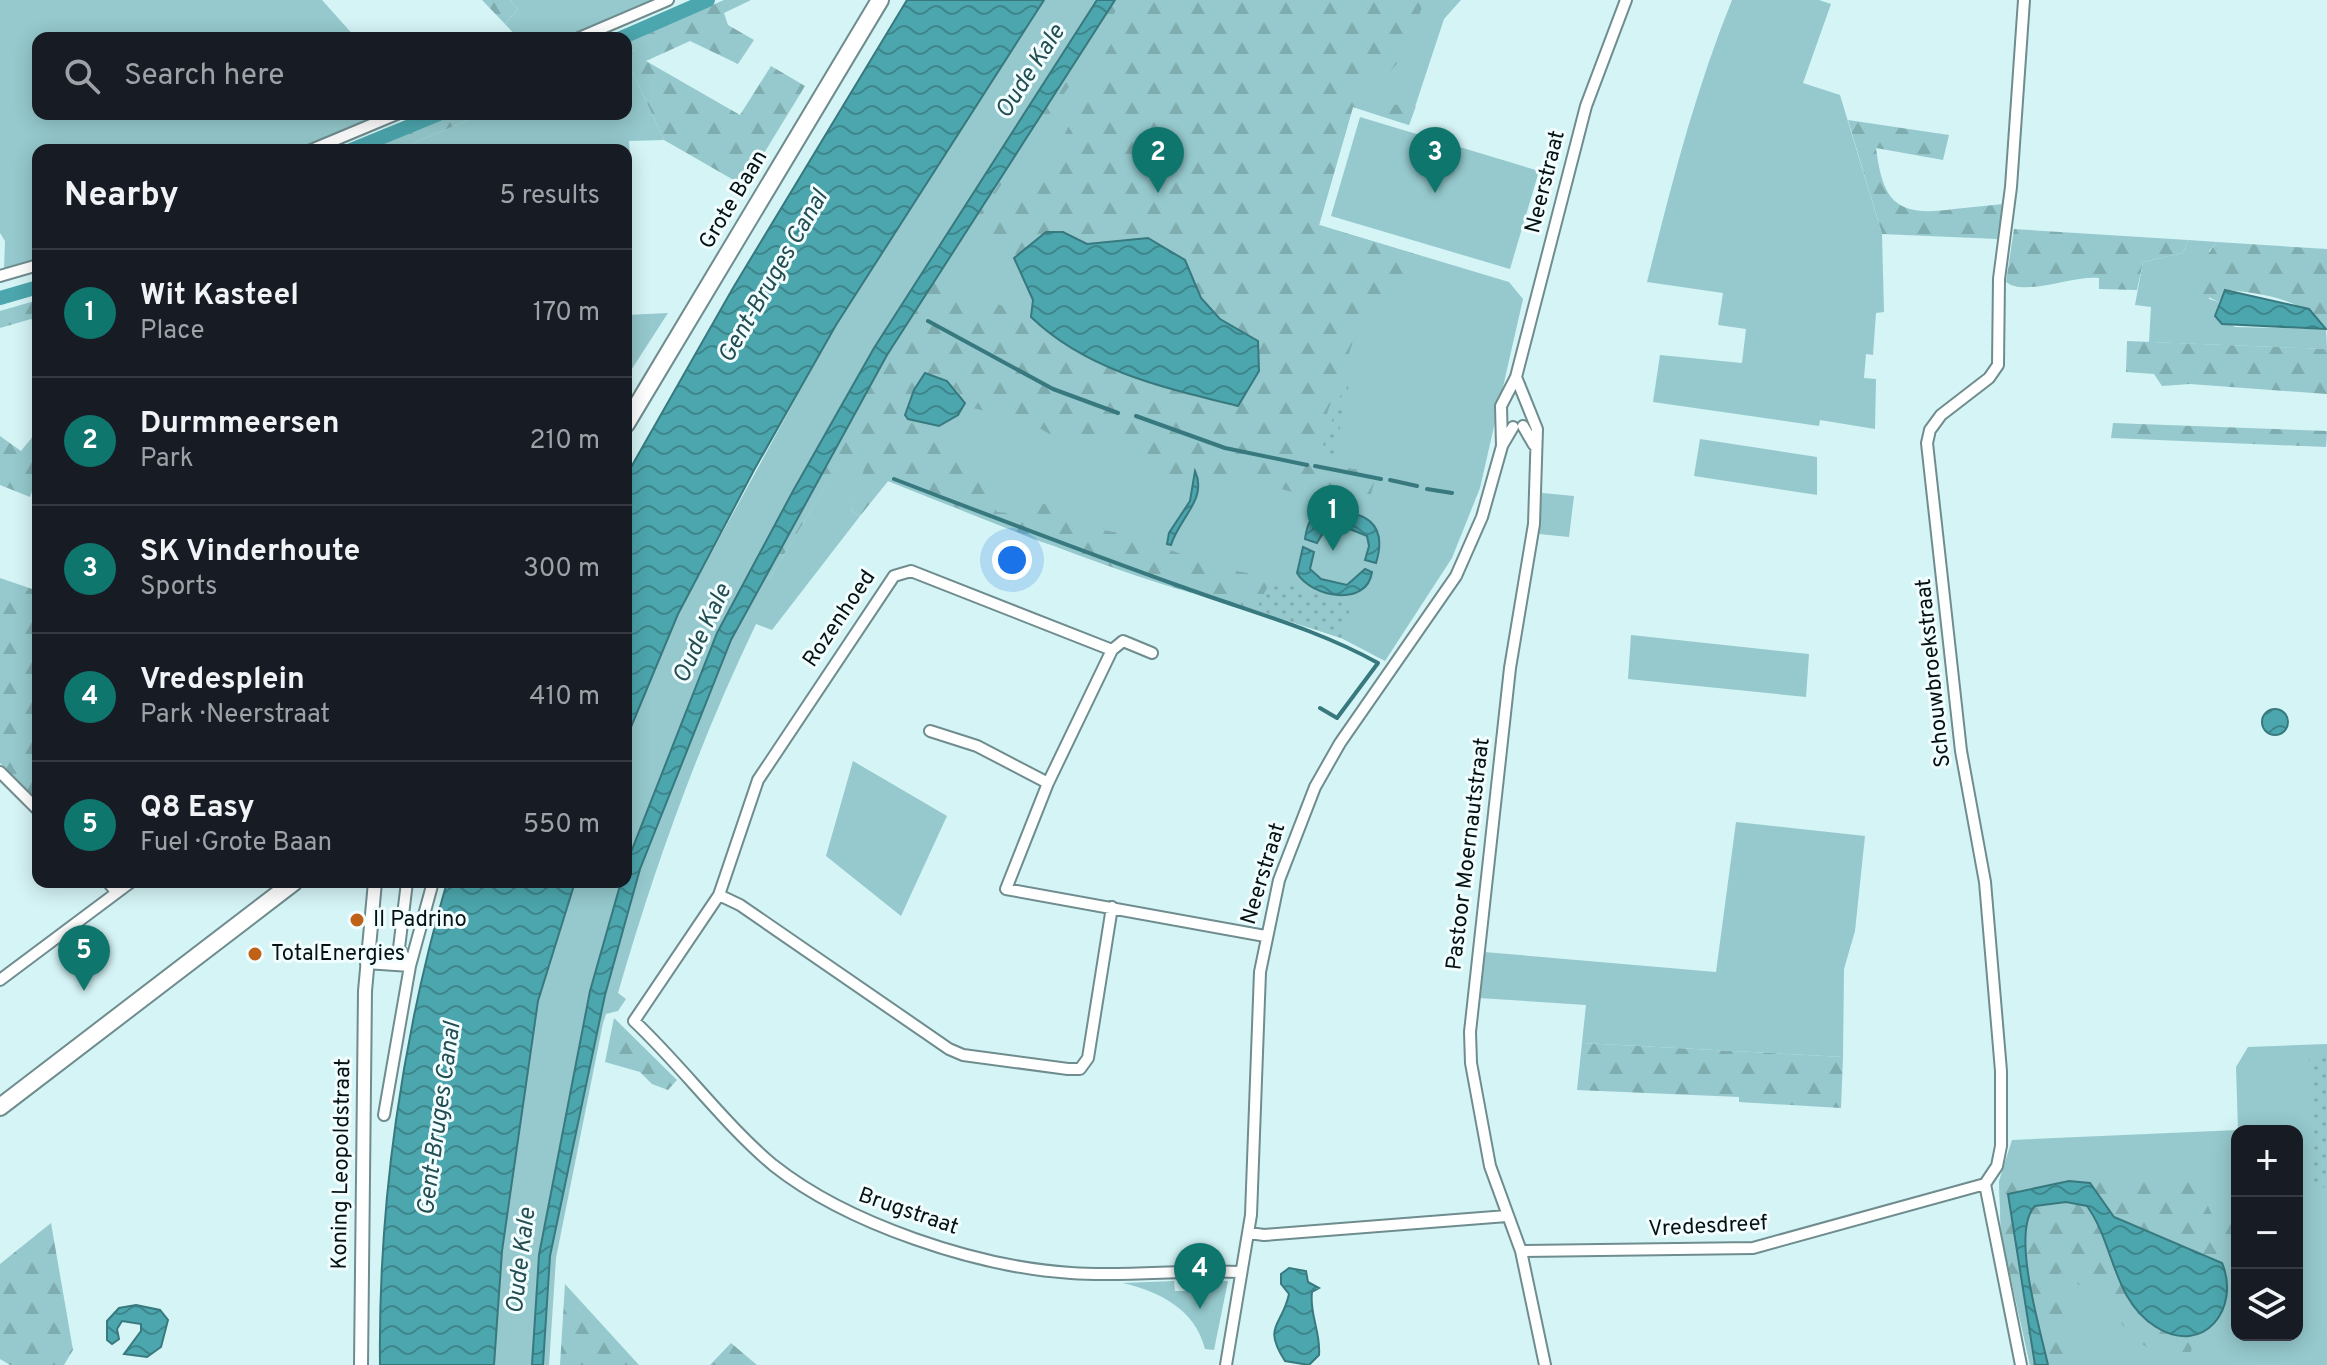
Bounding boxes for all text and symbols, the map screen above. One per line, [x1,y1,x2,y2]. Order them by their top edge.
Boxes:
water label: Oude Kale [990,19,1073,125]
search box [32,32,632,120]
icon: search [60,54,104,98]
text: Search here [124,58,284,95]
pin: 2 [1132,127,1184,193]
pin: 3 [1409,127,1461,193]
street label: Neerstraat [1520,128,1572,236]
street label: Grote Baan [694,146,774,254]
text: Nearby [64,175,179,218]
text: 5 results [499,180,600,213]
water label: Gent-Bruges Canal [712,184,837,369]
text: Wit Kasteel [140,278,299,315]
text: 1 [85,297,95,330]
text: 170 m [533,297,600,330]
text: Place [140,315,204,348]
text: Durmmeersen [140,406,339,443]
text: 2 [82,425,98,458]
text: 210 m [530,425,600,458]
text: Park [140,443,194,476]
pin: 1 [1307,485,1359,551]
text: SK Vinderhoute [140,534,360,571]
your location [992,540,1032,580]
text: 3 [82,553,98,586]
text: 300 m [523,553,600,586]
street label: Rozenhoed [798,565,882,673]
text: Sports [140,571,217,604]
street label: Schouwbroekstraat [1911,577,1957,769]
water label: Oude Kale [667,579,739,688]
text: Vredesplein [140,662,305,699]
text: 4 [82,681,98,714]
text: 410 m [529,681,600,714]
text: Park · Neerstraat [140,699,330,732]
street label: Pastoor Moernautstraat [1441,736,1497,972]
text: Q8 Easy [140,790,255,827]
text: 5 [82,809,98,842]
text: 550 m [523,809,600,842]
street label: Neerstraat [1236,820,1292,928]
text: Fuel · Grote Baan [140,827,332,860]
place label: Il Padrino [373,907,467,934]
marker: Il Padrino [348,911,366,929]
pin: 5 [58,925,110,991]
place label: TotalEnergies [271,941,405,968]
marker: TotalEnergies [246,945,264,963]
water label: Gent-Bruges Canal [412,1019,469,1218]
street label: Koning Leopoldstraat [327,1058,357,1270]
map controls [2231,1125,2303,1341]
button: + [2231,1125,2303,1197]
street label: Brugstraat [854,1182,962,1242]
button: − [2231,1197,2303,1269]
water label: Oude Kale [501,1206,543,1315]
street label: Vredesdreef [1648,1210,1768,1244]
pin: 4 [1174,1243,1226,1309]
button: layers [2231,1269,2303,1341]

